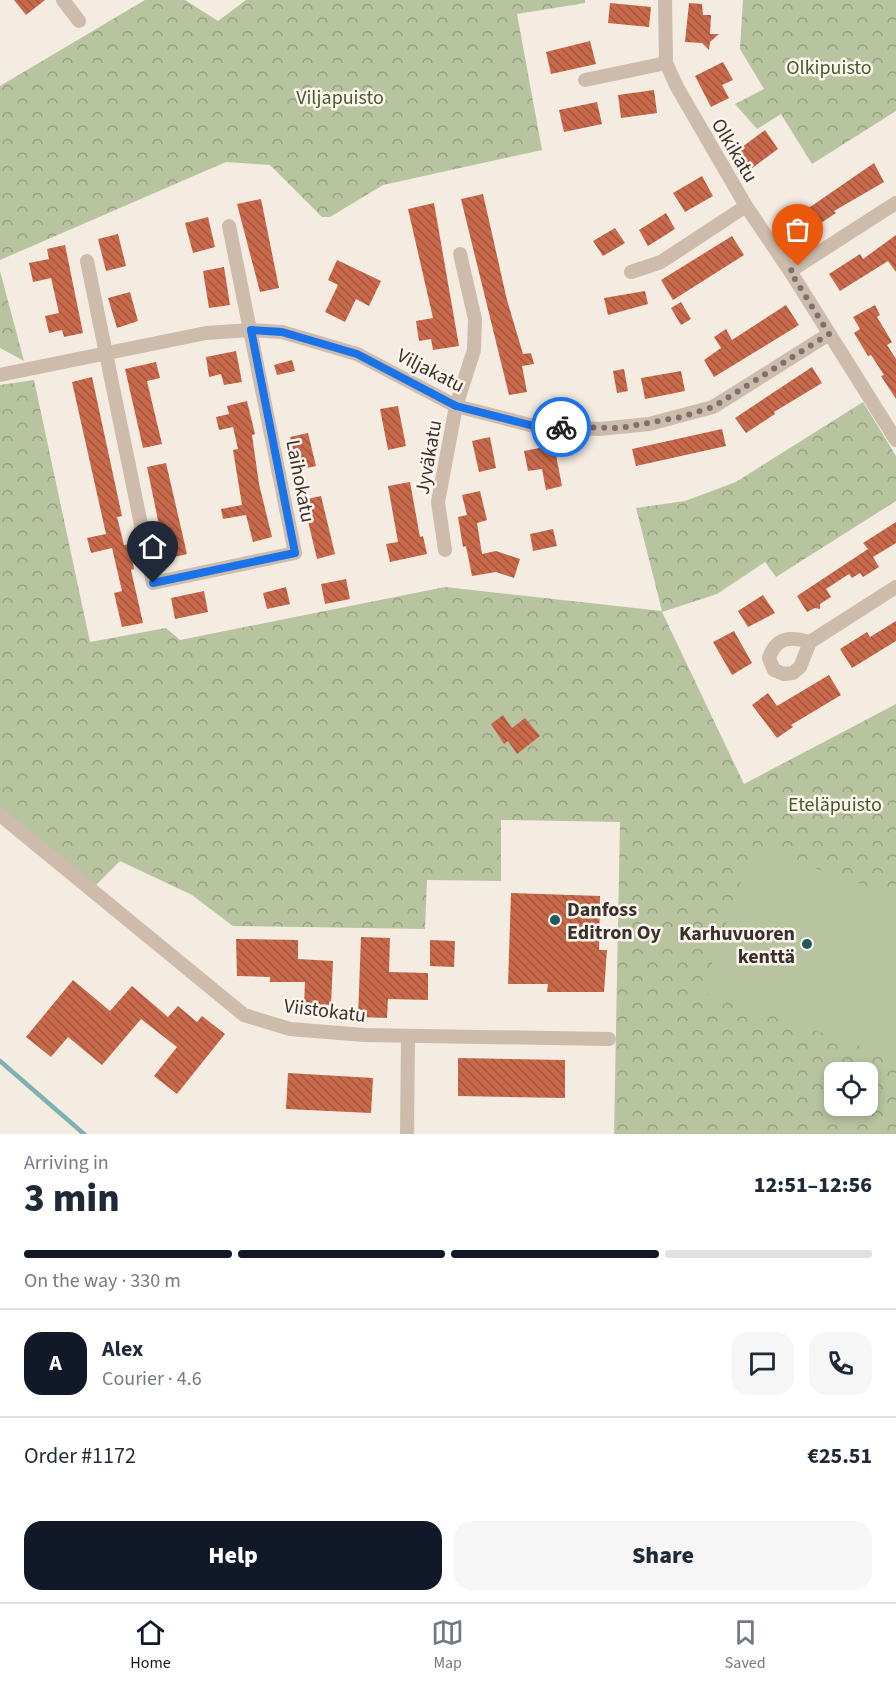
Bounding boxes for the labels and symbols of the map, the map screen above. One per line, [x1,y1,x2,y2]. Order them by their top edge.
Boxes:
park label: Olkipuisto [786,54,872,82]
park label: Viljapuisto [296,84,384,112]
street label: Olkikatu [704,113,764,188]
pin [772,204,823,266]
street label: Viljakatu [392,342,469,400]
courier [531,397,591,457]
street label: Jyväkatu [409,418,449,497]
street label: Laihokatu [278,437,322,525]
pin [127,521,178,583]
park label: Eteläpuisto [788,791,882,819]
place label: Danfoss Editron Oy [567,896,661,947]
marker: Danfoss Editron Oy [548,913,562,927]
place label: Karhuvuoren kenttä [679,920,795,971]
marker: Karhuvuoren kenttä [800,937,814,951]
street label: Viistokatu [282,992,368,1030]

